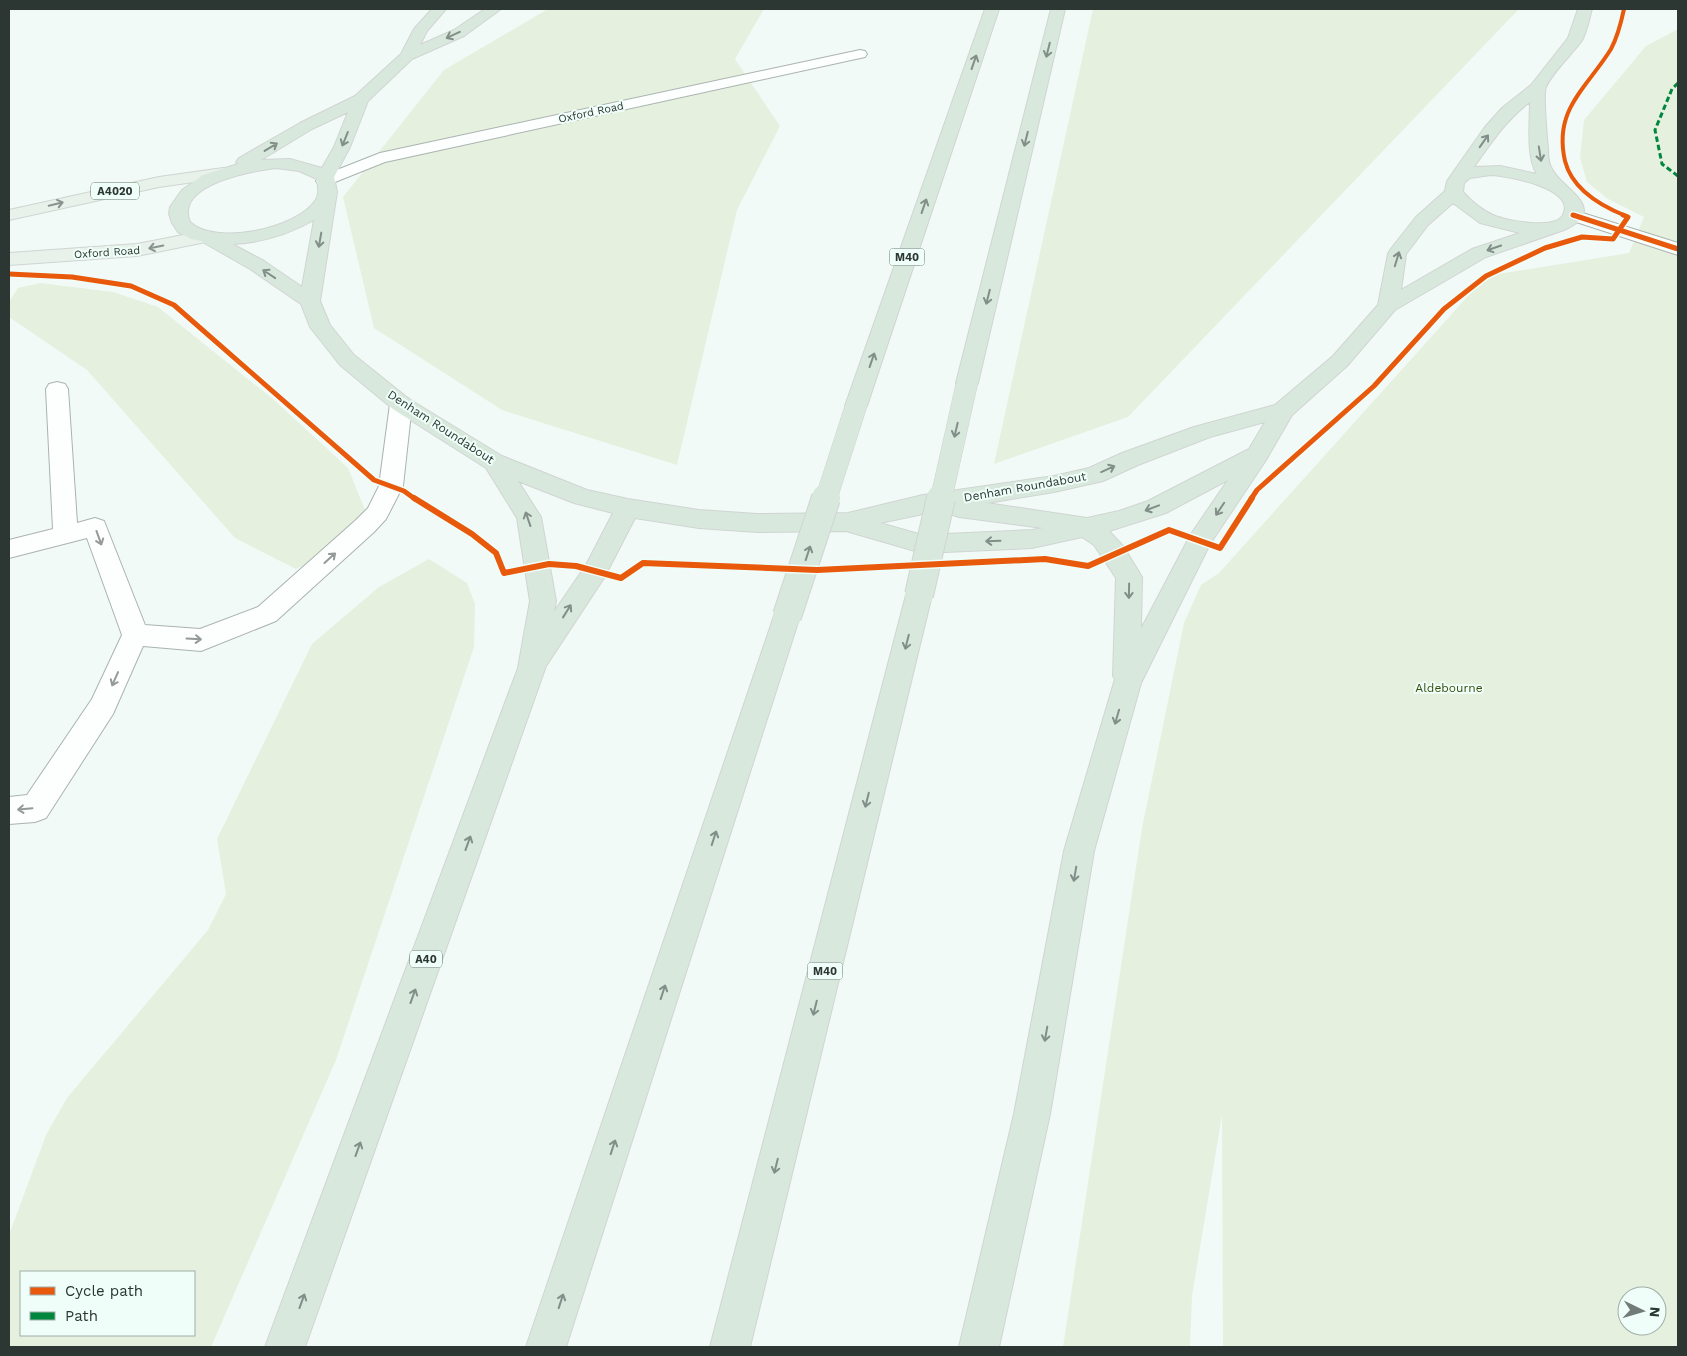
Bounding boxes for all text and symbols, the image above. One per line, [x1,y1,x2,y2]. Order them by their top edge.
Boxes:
one-way arrow [446,31,461,41]
one-way arrow [1043,42,1052,58]
one-way arrow [970,55,979,70]
street label: Oxford Road [557,99,625,126]
one-way arrow [340,131,349,146]
one-way arrow [1021,131,1030,147]
one-way arrow [1479,134,1489,148]
one-way arrow [264,141,278,151]
one-way arrow [1536,145,1546,161]
road number: A4020 [91,182,139,200]
one-way arrow [920,198,930,214]
one-way arrow [48,199,64,208]
one-way arrow [315,232,325,248]
one-way arrow [148,242,164,252]
street label: Oxford Road [73,244,141,261]
one-way arrow [1486,244,1502,253]
road number: M40 [890,248,924,266]
one-way arrow [1393,251,1403,267]
one-way arrow [262,269,276,279]
one-way arrow [982,288,992,304]
one-way arrow [868,352,877,368]
street label: Denham Roundabout [385,387,497,467]
one-way arrow [951,422,960,438]
one-way arrow [1100,464,1115,473]
street label: Denham Roundabout [963,469,1087,505]
one-way arrow [1215,502,1225,516]
one-way arrow [1145,504,1160,513]
one-way arrow [523,512,532,527]
one-way arrow [95,530,104,545]
one-way arrow [986,536,1002,545]
one-way arrow [803,546,813,562]
one-way arrow [323,552,336,564]
one-way arrow [1124,582,1134,599]
one-way arrow [563,605,573,619]
one-way arrow [902,634,911,650]
one-way arrow [186,635,202,644]
one-way arrow [110,671,120,686]
park label: Aldebourne [1415,681,1483,695]
one-way arrow [1112,708,1122,724]
one-way arrow [862,791,872,807]
one-way arrow [17,804,33,814]
one-way arrow [710,831,719,846]
one-way arrow [464,836,473,851]
one-way arrow [1070,865,1080,881]
road number: A40 [410,951,442,968]
road number: M40 [808,962,842,979]
one-way arrow [659,985,669,1001]
one-way arrow [409,989,418,1004]
one-way arrow [810,1000,819,1016]
one-way arrow [1041,1025,1051,1041]
one-way arrow [608,1139,618,1155]
one-way arrow [354,1141,363,1157]
one-way arrow [771,1158,780,1174]
legend [20,1271,195,1336]
text: Cycle path [65,1282,143,1300]
north arrow [1617,1286,1667,1336]
one-way arrow [557,1293,567,1309]
one-way arrow [298,1294,307,1310]
text: N [1647,1306,1663,1318]
text: Path [65,1307,98,1325]

